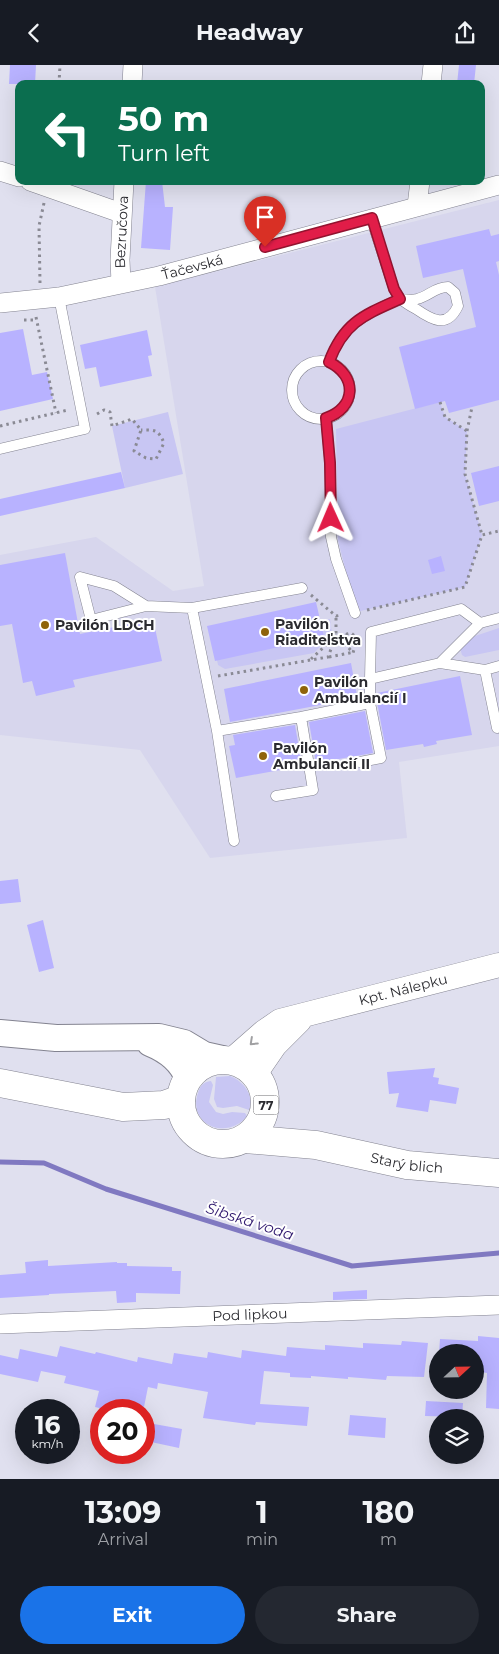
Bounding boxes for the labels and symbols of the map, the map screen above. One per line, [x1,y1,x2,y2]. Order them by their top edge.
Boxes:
street label: Bezručova [111,195,132,269]
pin [244,196,286,247]
street label: Ťačevská [160,250,225,284]
position arrow [304,491,356,543]
place label: Pavilón Riaditeľstva [275,615,361,649]
place label: Pavilón LDCH [55,616,155,634]
marker: Pavilón LDCH [39,619,51,631]
marker: Pavilón Riaditeľstva [259,626,271,638]
place label: Pavilón Ambulancií I [313,673,406,707]
marker: Pavilón Ambulancií I [298,684,310,696]
place label: Pavilón Ambulancií II [272,739,370,773]
marker: Pavilón Ambulancií II [257,750,269,762]
street label: Kpt. Nálepku [357,970,449,1009]
one-way arrow [250,1036,259,1045]
road number: 77 [254,1095,278,1115]
street label: Starý blich [369,1148,444,1177]
water label: Šibská voda [204,1198,296,1244]
street label: Pod lipkou [212,1304,288,1325]
north arrow [429,1344,484,1399]
speed limit sign: 20 [90,1399,155,1464]

